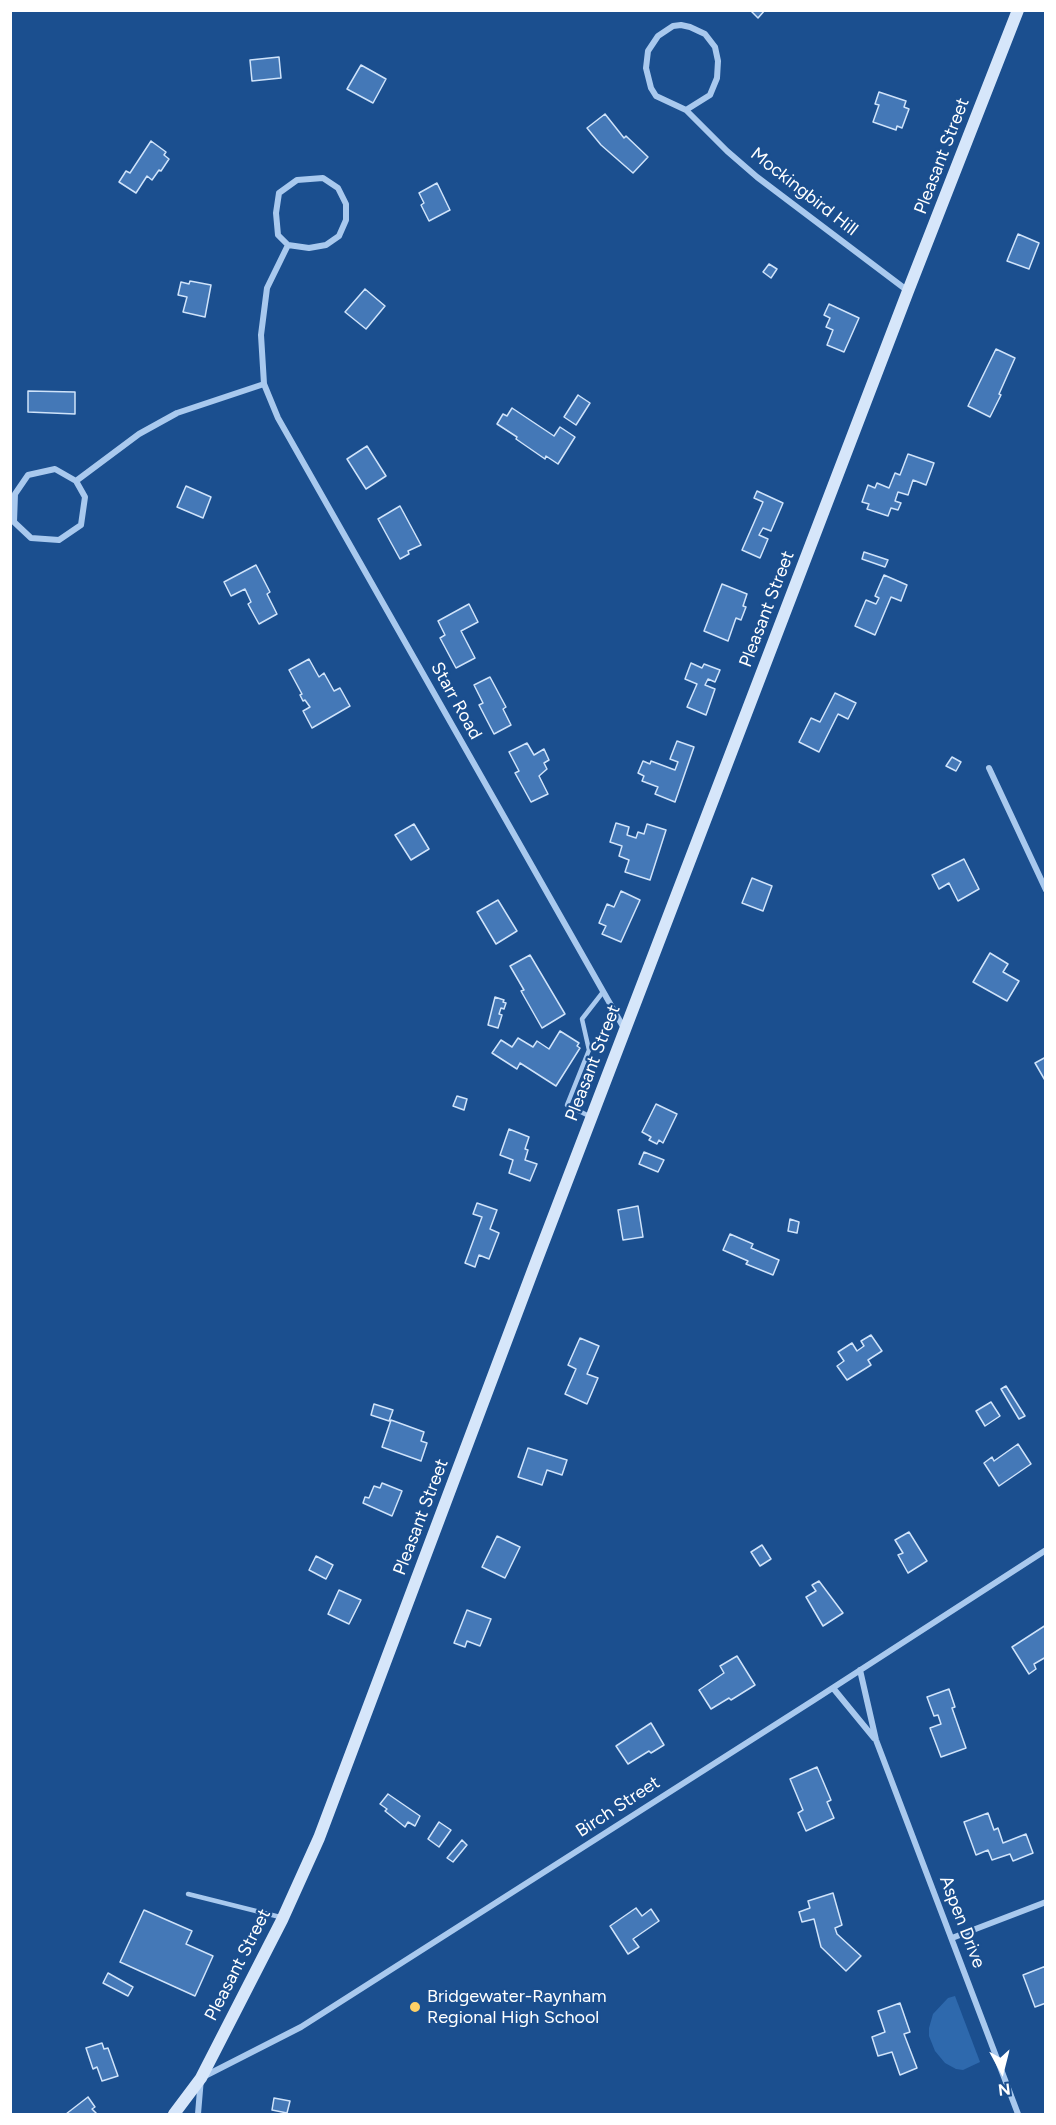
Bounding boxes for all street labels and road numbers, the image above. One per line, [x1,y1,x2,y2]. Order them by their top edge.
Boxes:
street label: Pleasant Street [910,95,974,217]
street label: Mockingbird Hill [746,143,862,241]
street label: Pleasant Street [735,548,799,670]
street label: Starr Road [426,659,486,743]
street label: Pleasant Street [561,1002,625,1124]
street label: Pleasant Street [389,1456,453,1578]
street label: Birch Street [572,1772,664,1842]
street label: Aspen Drive [935,1873,989,1971]
street label: Pleasant Street [201,1905,275,2025]

